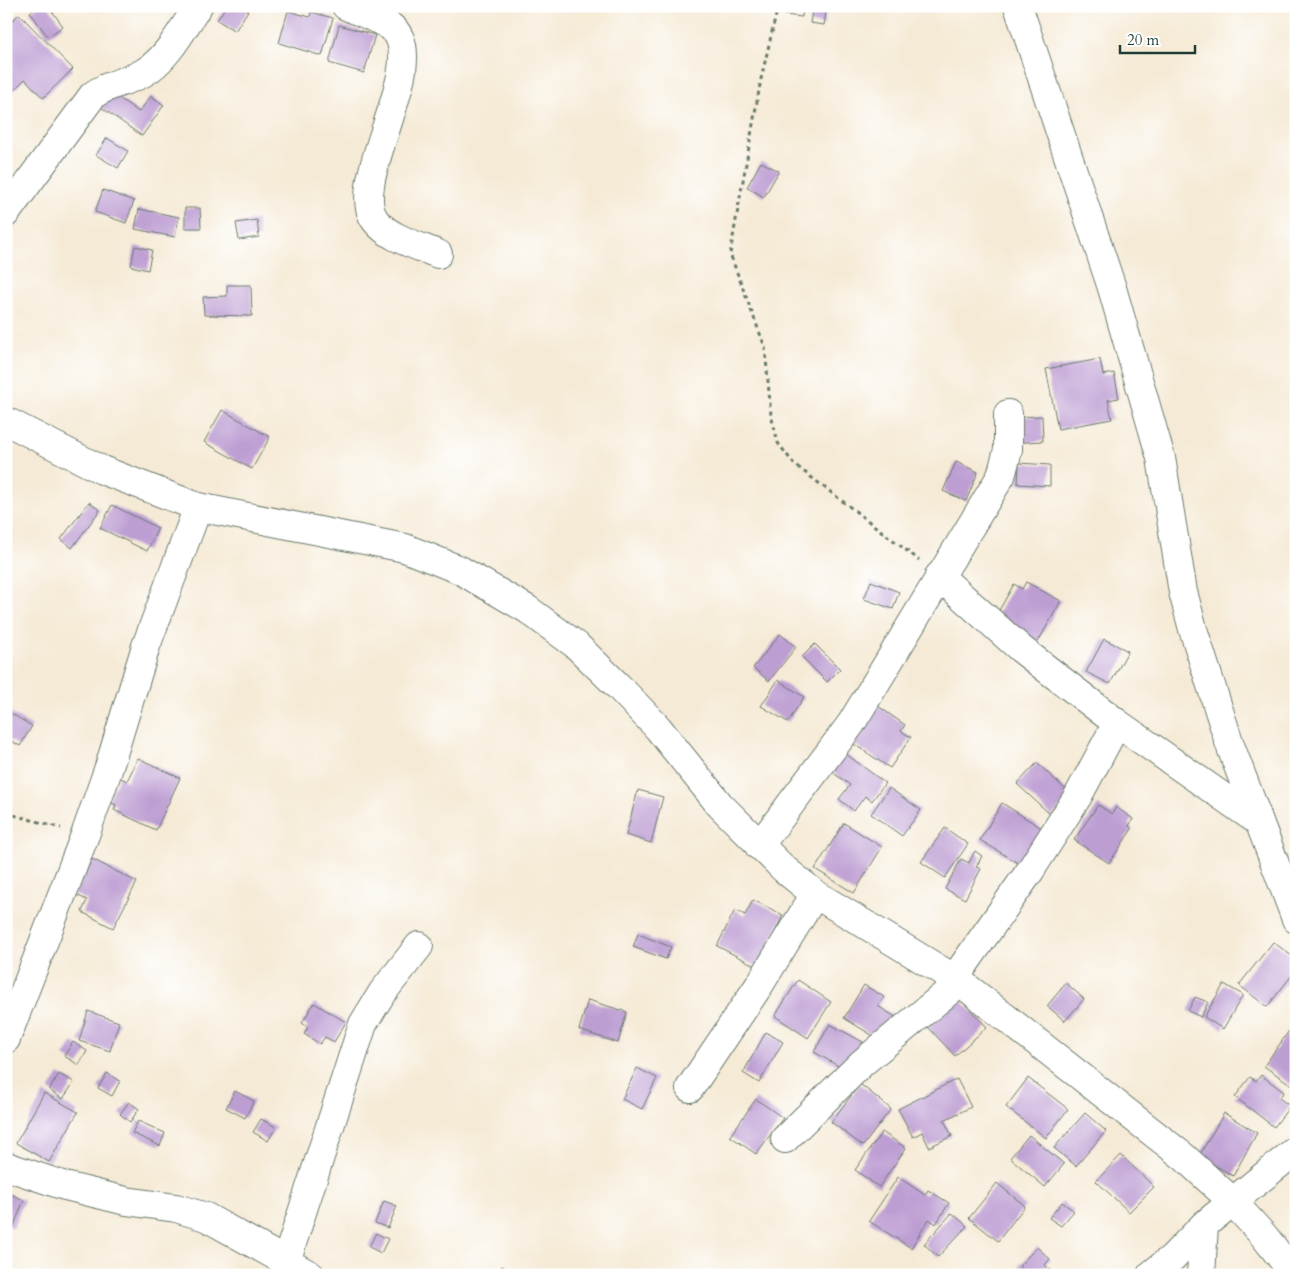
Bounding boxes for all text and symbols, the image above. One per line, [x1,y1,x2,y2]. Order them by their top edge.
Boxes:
scale bar [1120,22,1194,54]
text: 20 m [1127,30,1159,50]

